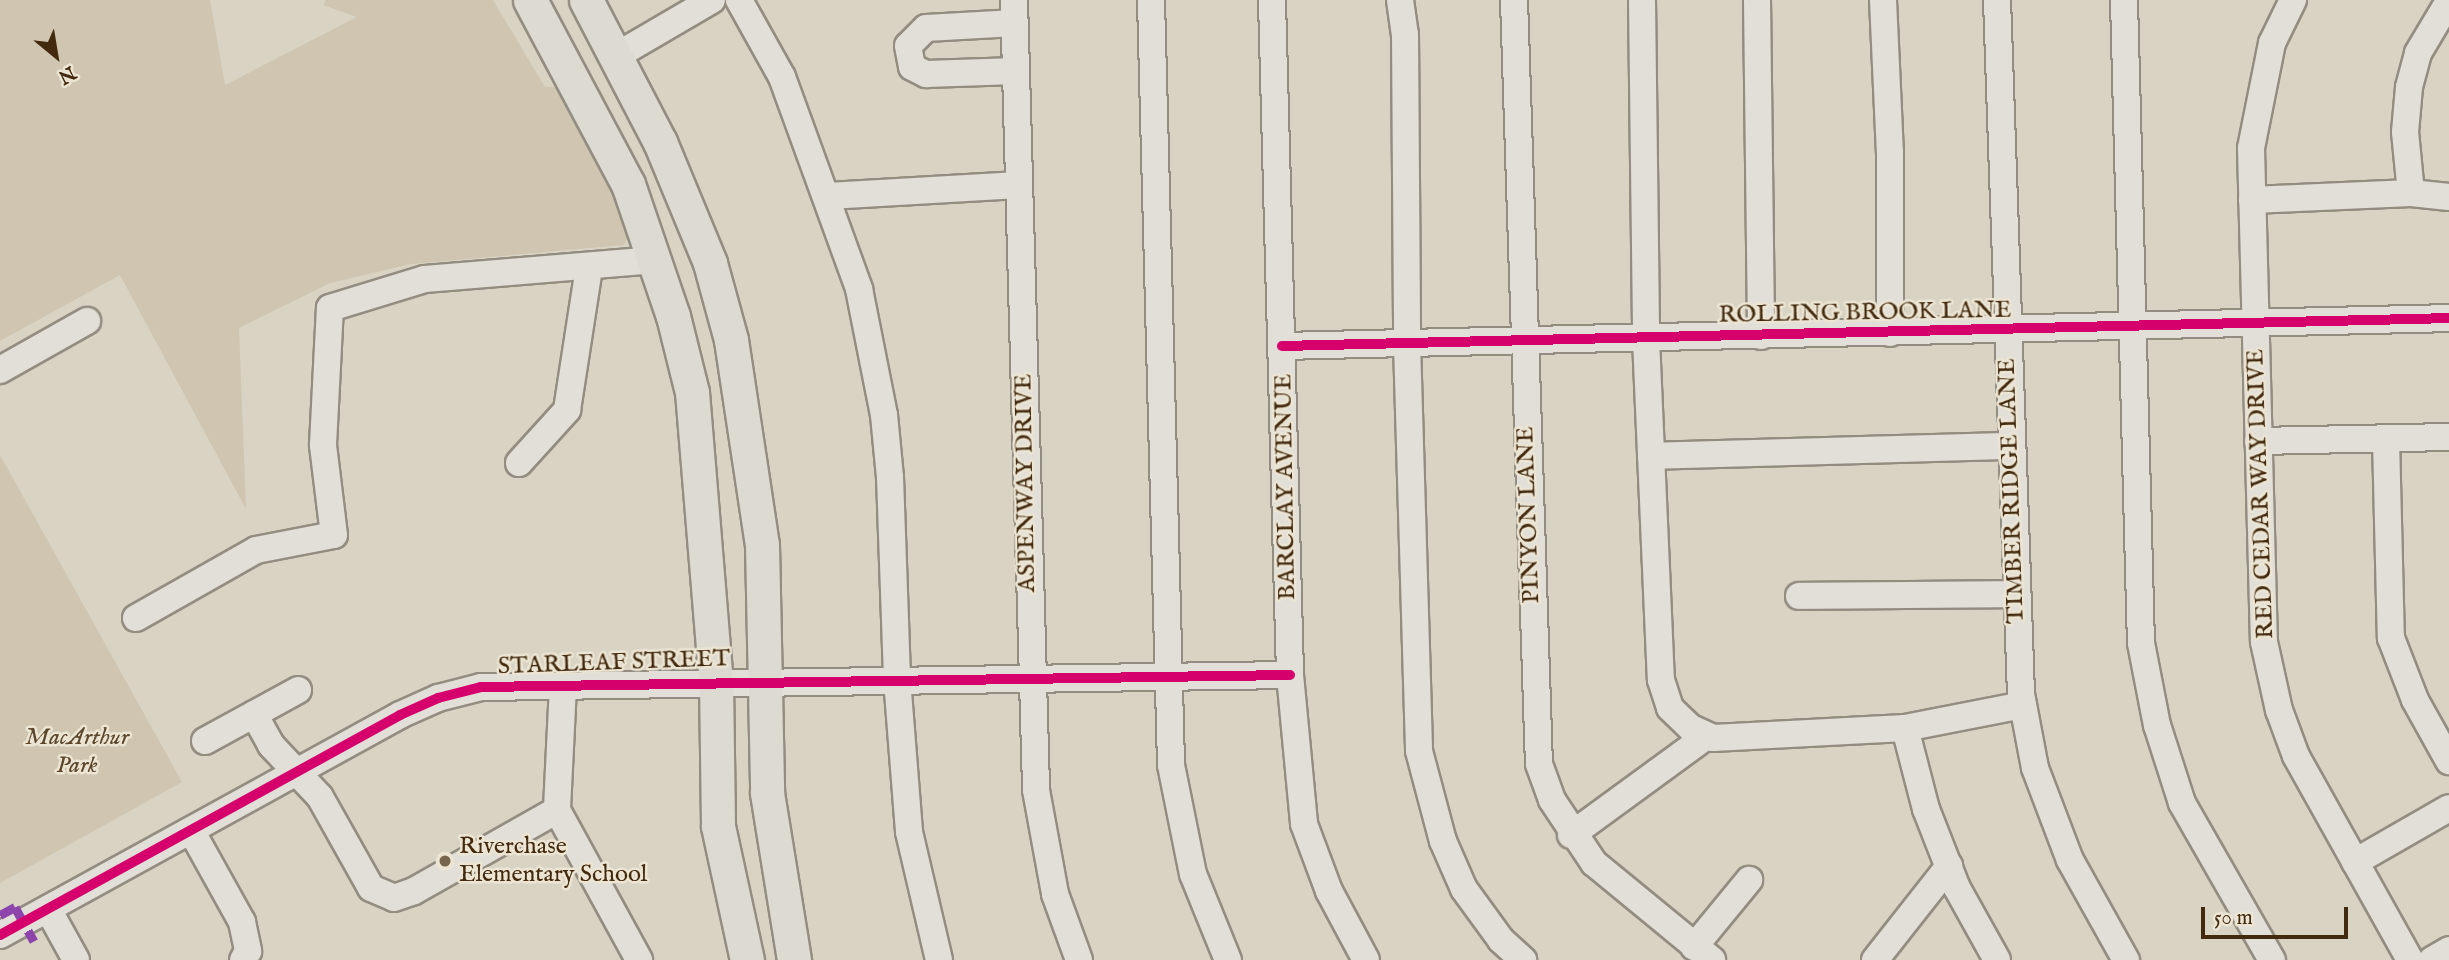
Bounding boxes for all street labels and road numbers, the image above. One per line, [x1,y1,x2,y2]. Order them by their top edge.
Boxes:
street label: ROLLING BROOK LANE [1718,296,2012,330]
street label: RED CEDAR WAY DRIVE [2242,348,2280,640]
street label: TIMBER RIDGE LANE [1993,358,2031,624]
street label: ASPENWAY DRIVE [1010,373,1042,593]
street label: BARCLAY AVENUE [1270,373,1302,601]
street label: PINYON LANE [1512,426,1546,604]
street label: STARLEAF STREET [497,645,731,681]

